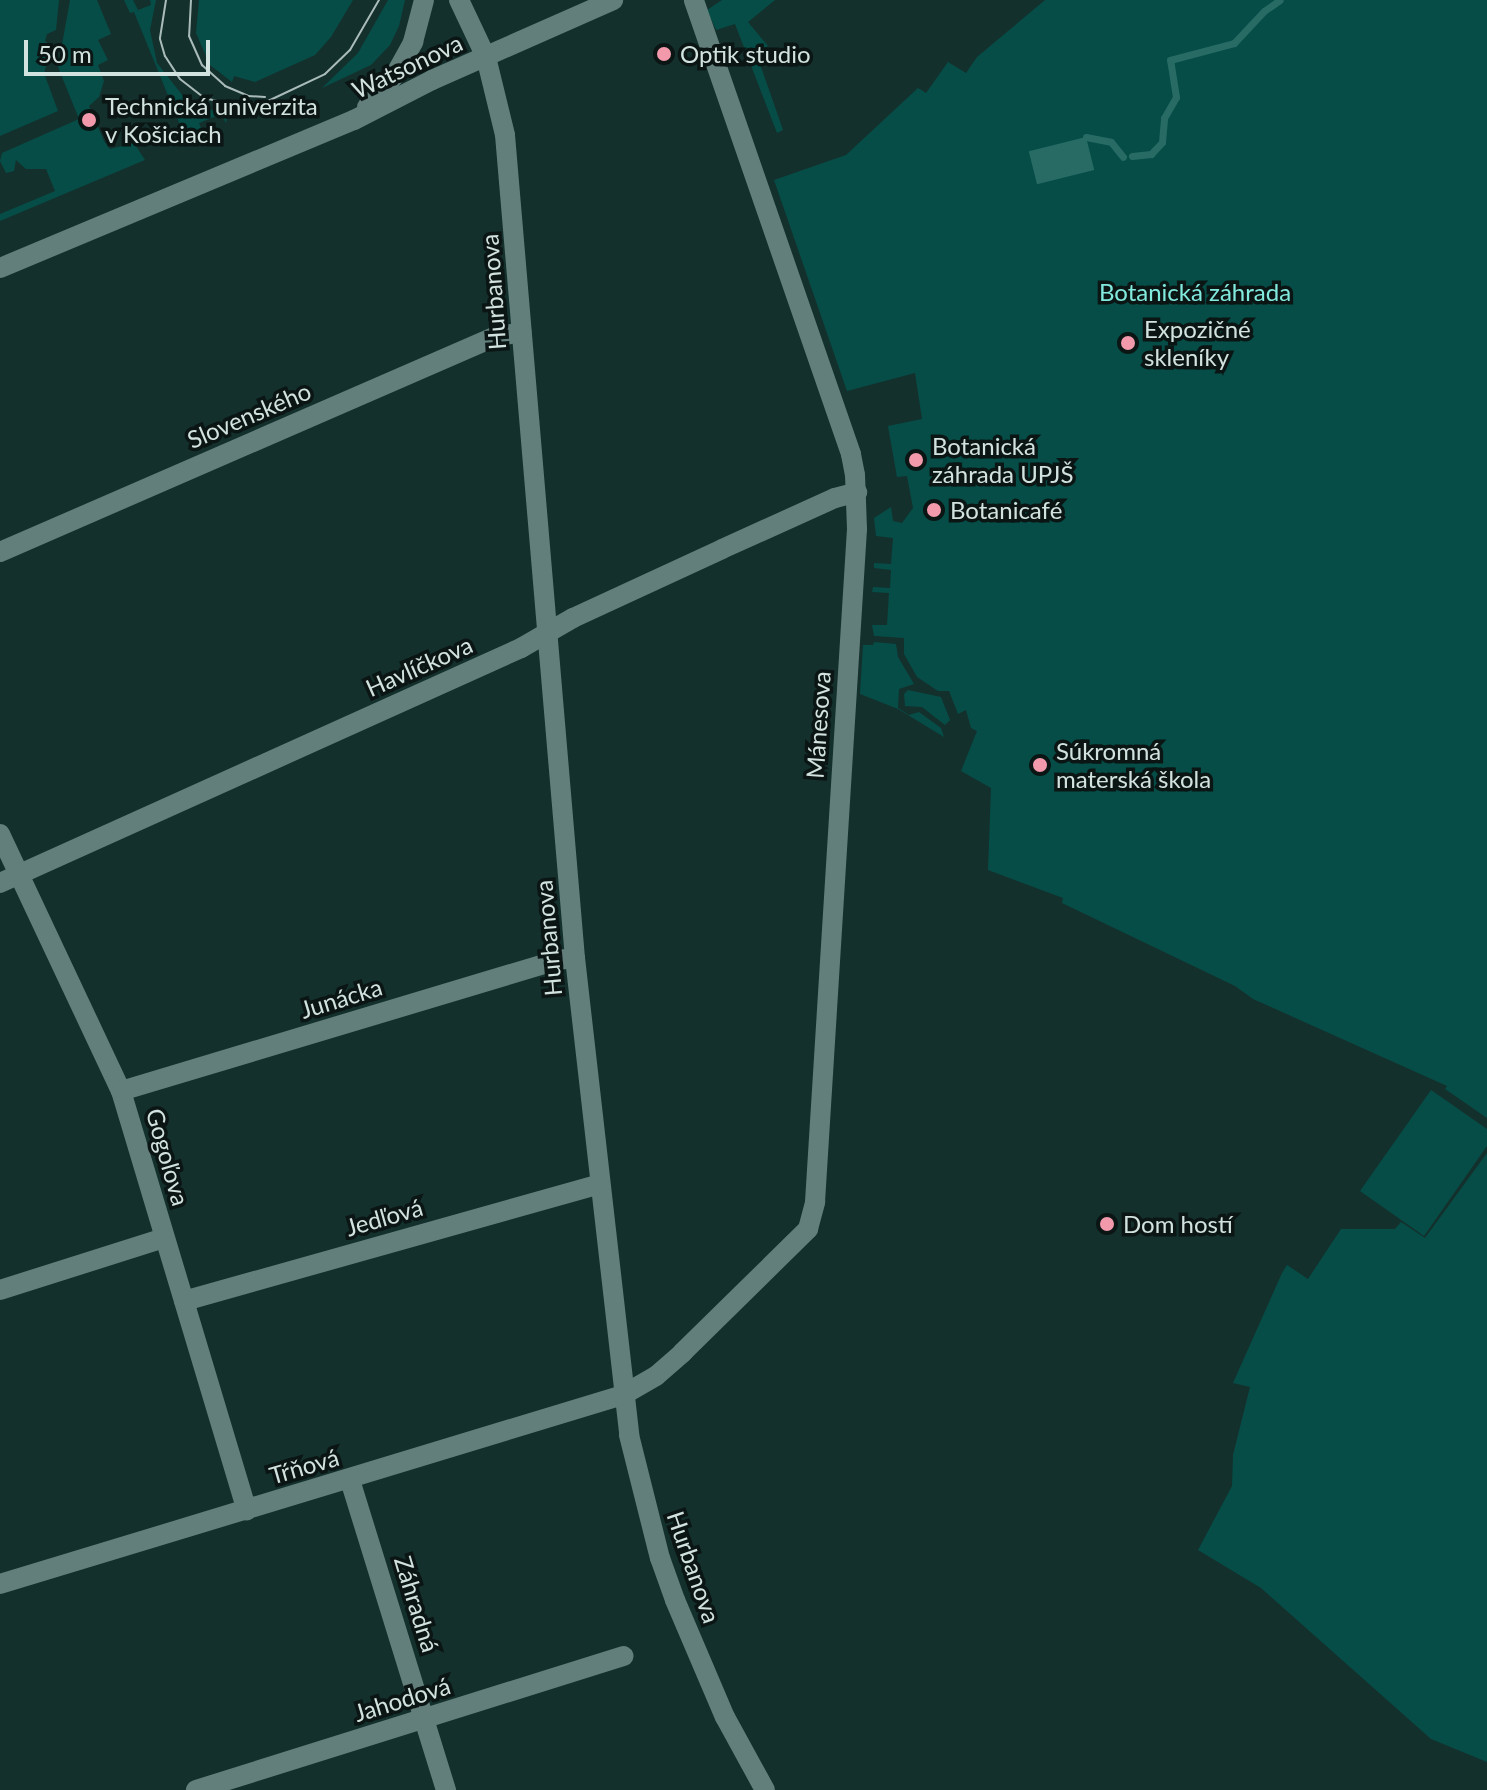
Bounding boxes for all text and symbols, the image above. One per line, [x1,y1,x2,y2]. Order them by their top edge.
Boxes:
scale bar [28,24,214,74]
street label: Watsonova [347,28,467,104]
text: 50 m [38,39,92,68]
place label: Optik studio [680,40,811,68]
marker: Optik studio [655,45,673,63]
place label: Technická univerzita v Košiciach [105,92,318,148]
marker: Technická univerzita v Košiciach [80,111,98,129]
street label: Hurbanova [475,233,511,351]
park label: Botanická záhrada [1099,278,1291,306]
place label: Expozičné skleníky [1144,315,1251,371]
marker: Expozičné skleníky [1119,334,1137,352]
street label: Slovenského [183,376,315,454]
place label: Botanická záhrada UPJŠ [932,432,1073,488]
marker: Botanická záhrada UPJŠ [907,451,925,469]
place label: Botanicafé [950,496,1062,524]
marker: Botanicafé [925,501,943,519]
street label: Havlíčkova [361,630,477,702]
street label: Mánesova [800,670,836,780]
place label: Súkromná materská škola [1056,737,1211,793]
marker: Súkromná materská škola [1031,756,1049,774]
street label: Hurbanova [529,879,567,997]
street label: Junácka [297,972,385,1024]
street label: Gogoľova [140,1105,196,1209]
street label: Jedľová [342,1192,426,1242]
place label: Dom hostí [1123,1210,1233,1238]
marker: Dom hostí [1098,1215,1116,1233]
street label: Tŕňová [266,1442,342,1490]
street label: Hurbanova [661,1507,727,1627]
street label: Záhradná [389,1552,445,1656]
street label: Jahodová [350,1671,454,1727]

